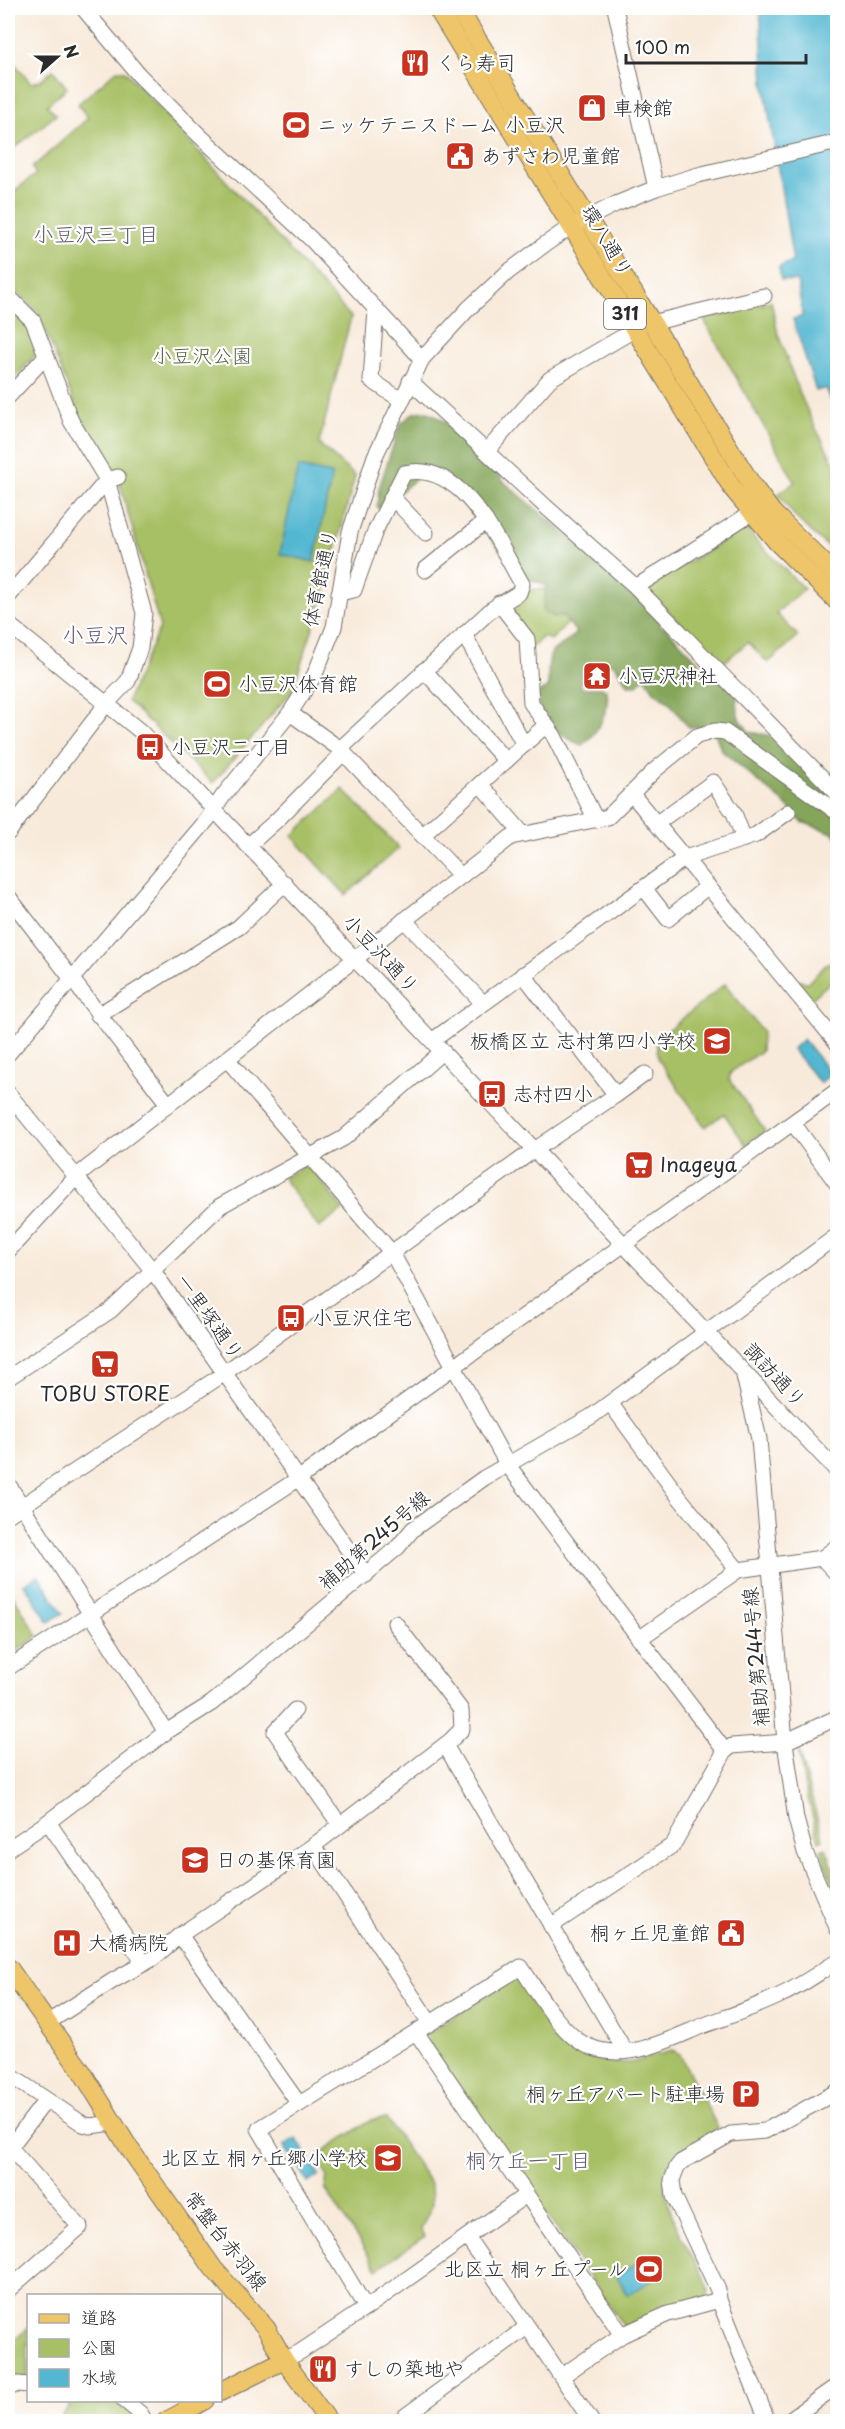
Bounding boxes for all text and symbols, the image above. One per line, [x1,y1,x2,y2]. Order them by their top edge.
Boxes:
north arrow [27,27,87,87]
scale bar [626,27,806,65]
text: 100 m [635,33,690,60]
text: N [58,41,85,61]
restaurant icon: くら寿司 [399,47,431,79]
place label: くら寿司 [436,47,516,77]
shop icon: 車検館 [576,92,608,124]
place label: 車検館 [613,92,673,122]
sports icon: ニッケテニスドーム 小豆沢 [280,109,312,141]
place label: ニッケテニスドーム 小豆沢 [317,109,565,139]
public building icon: あずさわ児童館 [444,140,476,172]
place label: あずさわ児童館 [481,140,621,170]
street label: 環八通り [574,198,641,282]
district label: 小豆沢三丁目 [33,217,159,249]
road number: 311 [604,299,646,329]
park label: 小豆沢公園 [152,340,252,370]
street label: 体育館通り [294,526,344,630]
district label: 小豆沢 [62,617,128,650]
temple icon: 小豆沢神社 [581,660,613,692]
place label: 小豆沢神社 [618,660,718,690]
sports icon: 小豆沢体育館 [201,668,233,700]
place label: 小豆沢体育館 [238,668,358,698]
bus stop icon: 小豆沢二丁目 [134,731,166,763]
place label: 小豆沢二丁目 [171,731,291,761]
street label: 小豆沢通り [337,907,427,1000]
place label: 板橋区立 志村第四小学校 [470,1025,696,1055]
school or university icon: 板橋区立 志村第四小学校 [701,1025,733,1057]
bus stop icon: 志村四小 [476,1078,508,1110]
place label: 志村四小 [513,1078,593,1108]
supermarket icon: Inageya [623,1149,655,1181]
place label: Inageya [660,1149,738,1179]
street label: 一里塚通り [170,1267,252,1366]
bus stop icon: 小豆沢住宅 [275,1302,307,1334]
place label: 小豆沢住宅 [312,1302,412,1332]
street label: 諏訪通り [737,1335,814,1414]
supermarket icon: TOBU STORE [89,1348,121,1380]
place label: TOBU STORE [40,1378,170,1408]
street label: 補助第245号線 [311,1482,436,1596]
street label: 補助第244号線 [734,1586,776,1728]
school or university icon: 日の基保育園 [179,1844,211,1876]
place label: 日の基保育園 [216,1844,336,1874]
place label: 桐ヶ丘児童館 [590,1917,710,1947]
public building icon: 桐ヶ丘児童館 [715,1917,747,1949]
hospital icon: 大橋病院 [51,1927,83,1959]
place label: 大橋病院 [88,1927,168,1957]
place label: 桐ヶ丘アパート駐車場 [526,2078,725,2108]
parking icon: 桐ヶ丘アパート駐車場 [730,2078,762,2110]
place label: 北区立 桐ヶ丘郷小学校 [161,2142,367,2172]
school or university icon: 北区立 桐ヶ丘郷小学校 [372,2142,404,2174]
district label: 桐ケ丘一丁目 [465,2143,591,2175]
street label: 常盤台赤羽線 [178,2184,276,2297]
place label: 北区立 桐ヶ丘プール [444,2253,628,2283]
sports icon: 北区立 桐ヶ丘プール [633,2253,665,2285]
legend [27,2294,222,2402]
text: 道路 [81,2303,117,2330]
text: 公園 [81,2333,117,2360]
restaurant icon: すしの築地や [307,2353,339,2385]
place label: すしの築地や [344,2353,464,2383]
text: 水域 [81,2363,117,2390]

